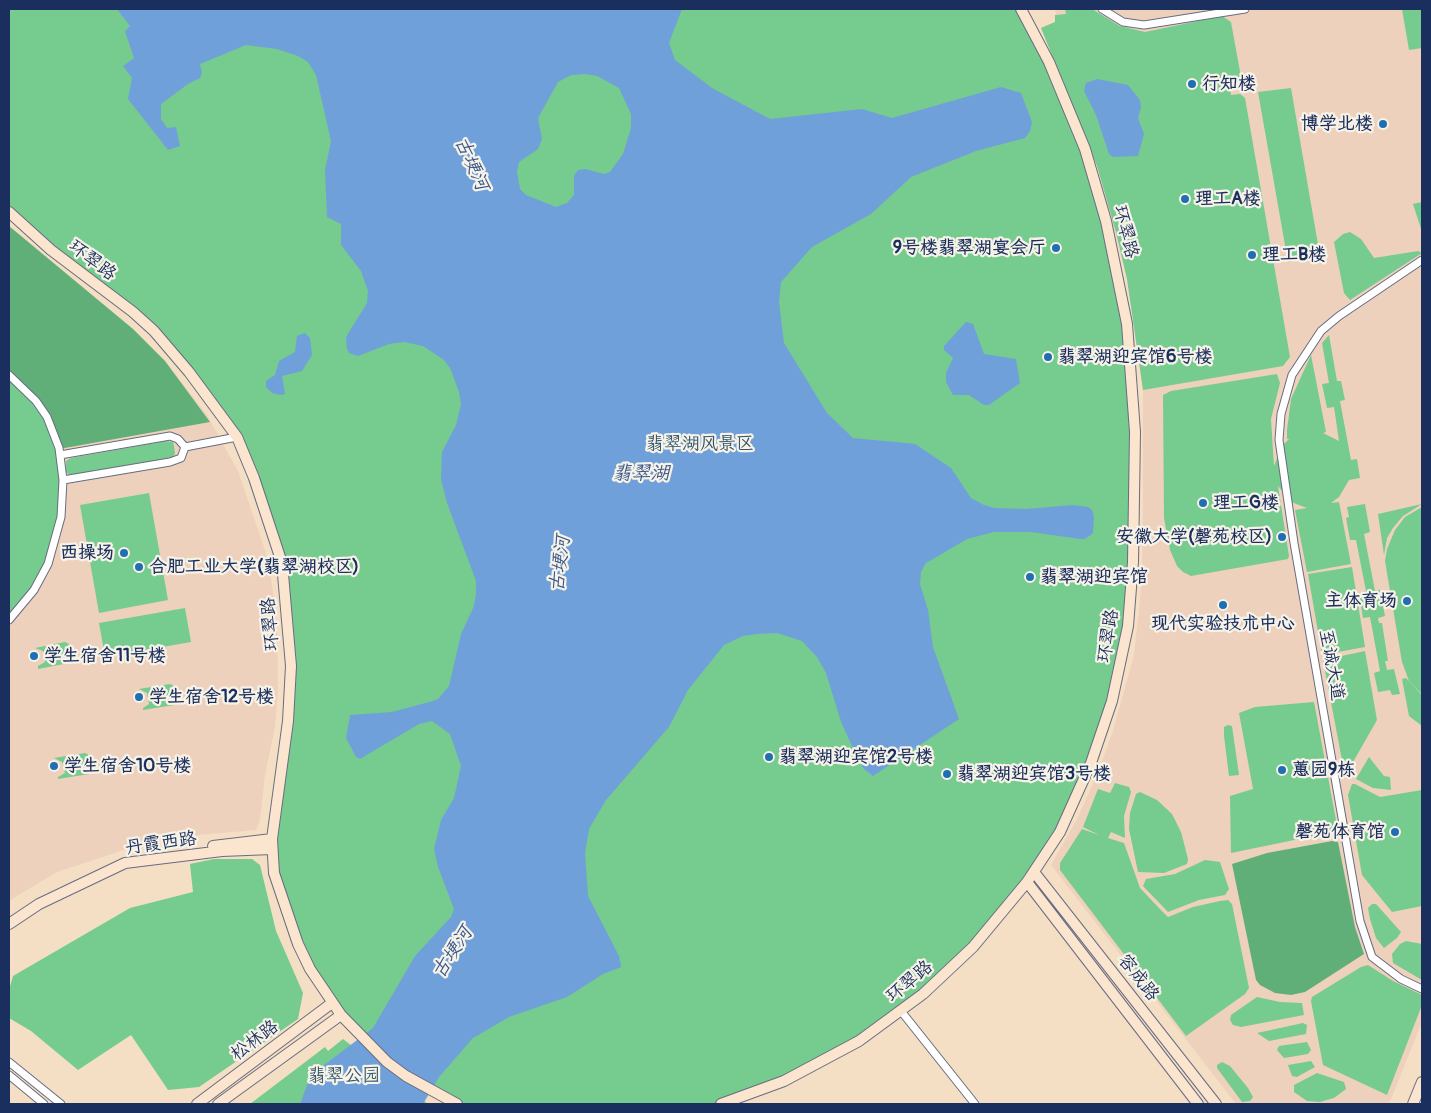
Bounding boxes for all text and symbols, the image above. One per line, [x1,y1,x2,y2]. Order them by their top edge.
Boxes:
place label: 行知楼 [1202,73,1256,95]
marker: 行知楼 [1186,78,1198,90]
place label: 博学北楼 [1301,113,1373,135]
marker: 博学北楼 [1377,118,1389,130]
water label: 古埂河 [449,133,493,195]
place label: 理工A楼 [1195,188,1261,210]
marker: 理工A楼 [1179,193,1191,205]
street label: 环翠路 [1108,203,1142,261]
street label: 环翠路 [64,236,120,286]
place label: 9号楼翡翠湖宴会厅 [893,237,1046,259]
marker: 9号楼翡翠湖宴会厅 [1050,242,1062,254]
place label: 理工B楼 [1262,244,1326,266]
marker: 理工B楼 [1246,249,1258,261]
place label: 翡翠湖迎宾馆6号楼 [1058,346,1212,368]
marker: 翡翠湖迎宾馆6号楼 [1042,351,1054,363]
park label: 翡翠湖风景区 [646,433,754,455]
water label: 翡翠湖 [613,463,669,485]
place label: 理工G楼 [1213,492,1279,514]
marker: 理工G楼 [1197,497,1209,509]
place label: 安徽大学(磬苑校区) [1116,526,1272,548]
marker: 安徽大学(磬苑校区) [1276,531,1288,543]
water label: 古埂河 [546,534,576,594]
place label: 西操场 [60,542,114,564]
marker: 西操场 [118,547,130,559]
place label: 合肥工业大学(翡翠湖校区) [149,556,359,578]
marker: 合肥工业大学(翡翠湖校区) [133,561,145,573]
place label: 翡翠湖迎宾馆 [1040,566,1148,588]
marker: 翡翠湖迎宾馆 [1024,571,1036,583]
place label: 主体育场 [1325,590,1397,612]
marker: 主体育场 [1401,595,1413,607]
street label: 环翠路 [258,596,284,652]
marker: 现代实验技术中心 [1217,599,1229,611]
street label: 环翠路 [1094,608,1124,664]
place label: 现代实验技术中心 [1151,613,1295,635]
street label: 至诚大道 [1314,628,1348,702]
place label: 学生宿舍11号楼 [44,645,166,667]
marker: 学生宿舍11号楼 [28,650,40,662]
place label: 学生宿舍12号楼 [149,686,274,708]
marker: 学生宿舍12号楼 [133,691,145,703]
place label: 翡翠湖迎宾馆2号楼 [779,746,933,768]
marker: 翡翠湖迎宾馆2号楼 [763,751,775,763]
place label: 学生宿舍10号楼 [64,755,191,777]
place label: 蕙园9栋 [1292,759,1355,781]
marker: 学生宿舍10号楼 [48,760,60,772]
place label: 翡翠湖迎宾馆3号楼 [957,763,1111,785]
marker: 蕙园9栋 [1276,764,1288,776]
marker: 翡翠湖迎宾馆3号楼 [941,768,953,780]
place label: 磬苑体育馆 [1295,821,1385,843]
marker: 磬苑体育馆 [1389,826,1401,838]
street label: 丹霞西路 [124,828,198,860]
water label: 古埂河 [428,923,478,983]
street label: 容成路 [1113,950,1163,1006]
street label: 环翠路 [882,956,938,1008]
street label: 松林路 [227,1016,283,1066]
park label: 翡翠公园 [308,1065,380,1087]

